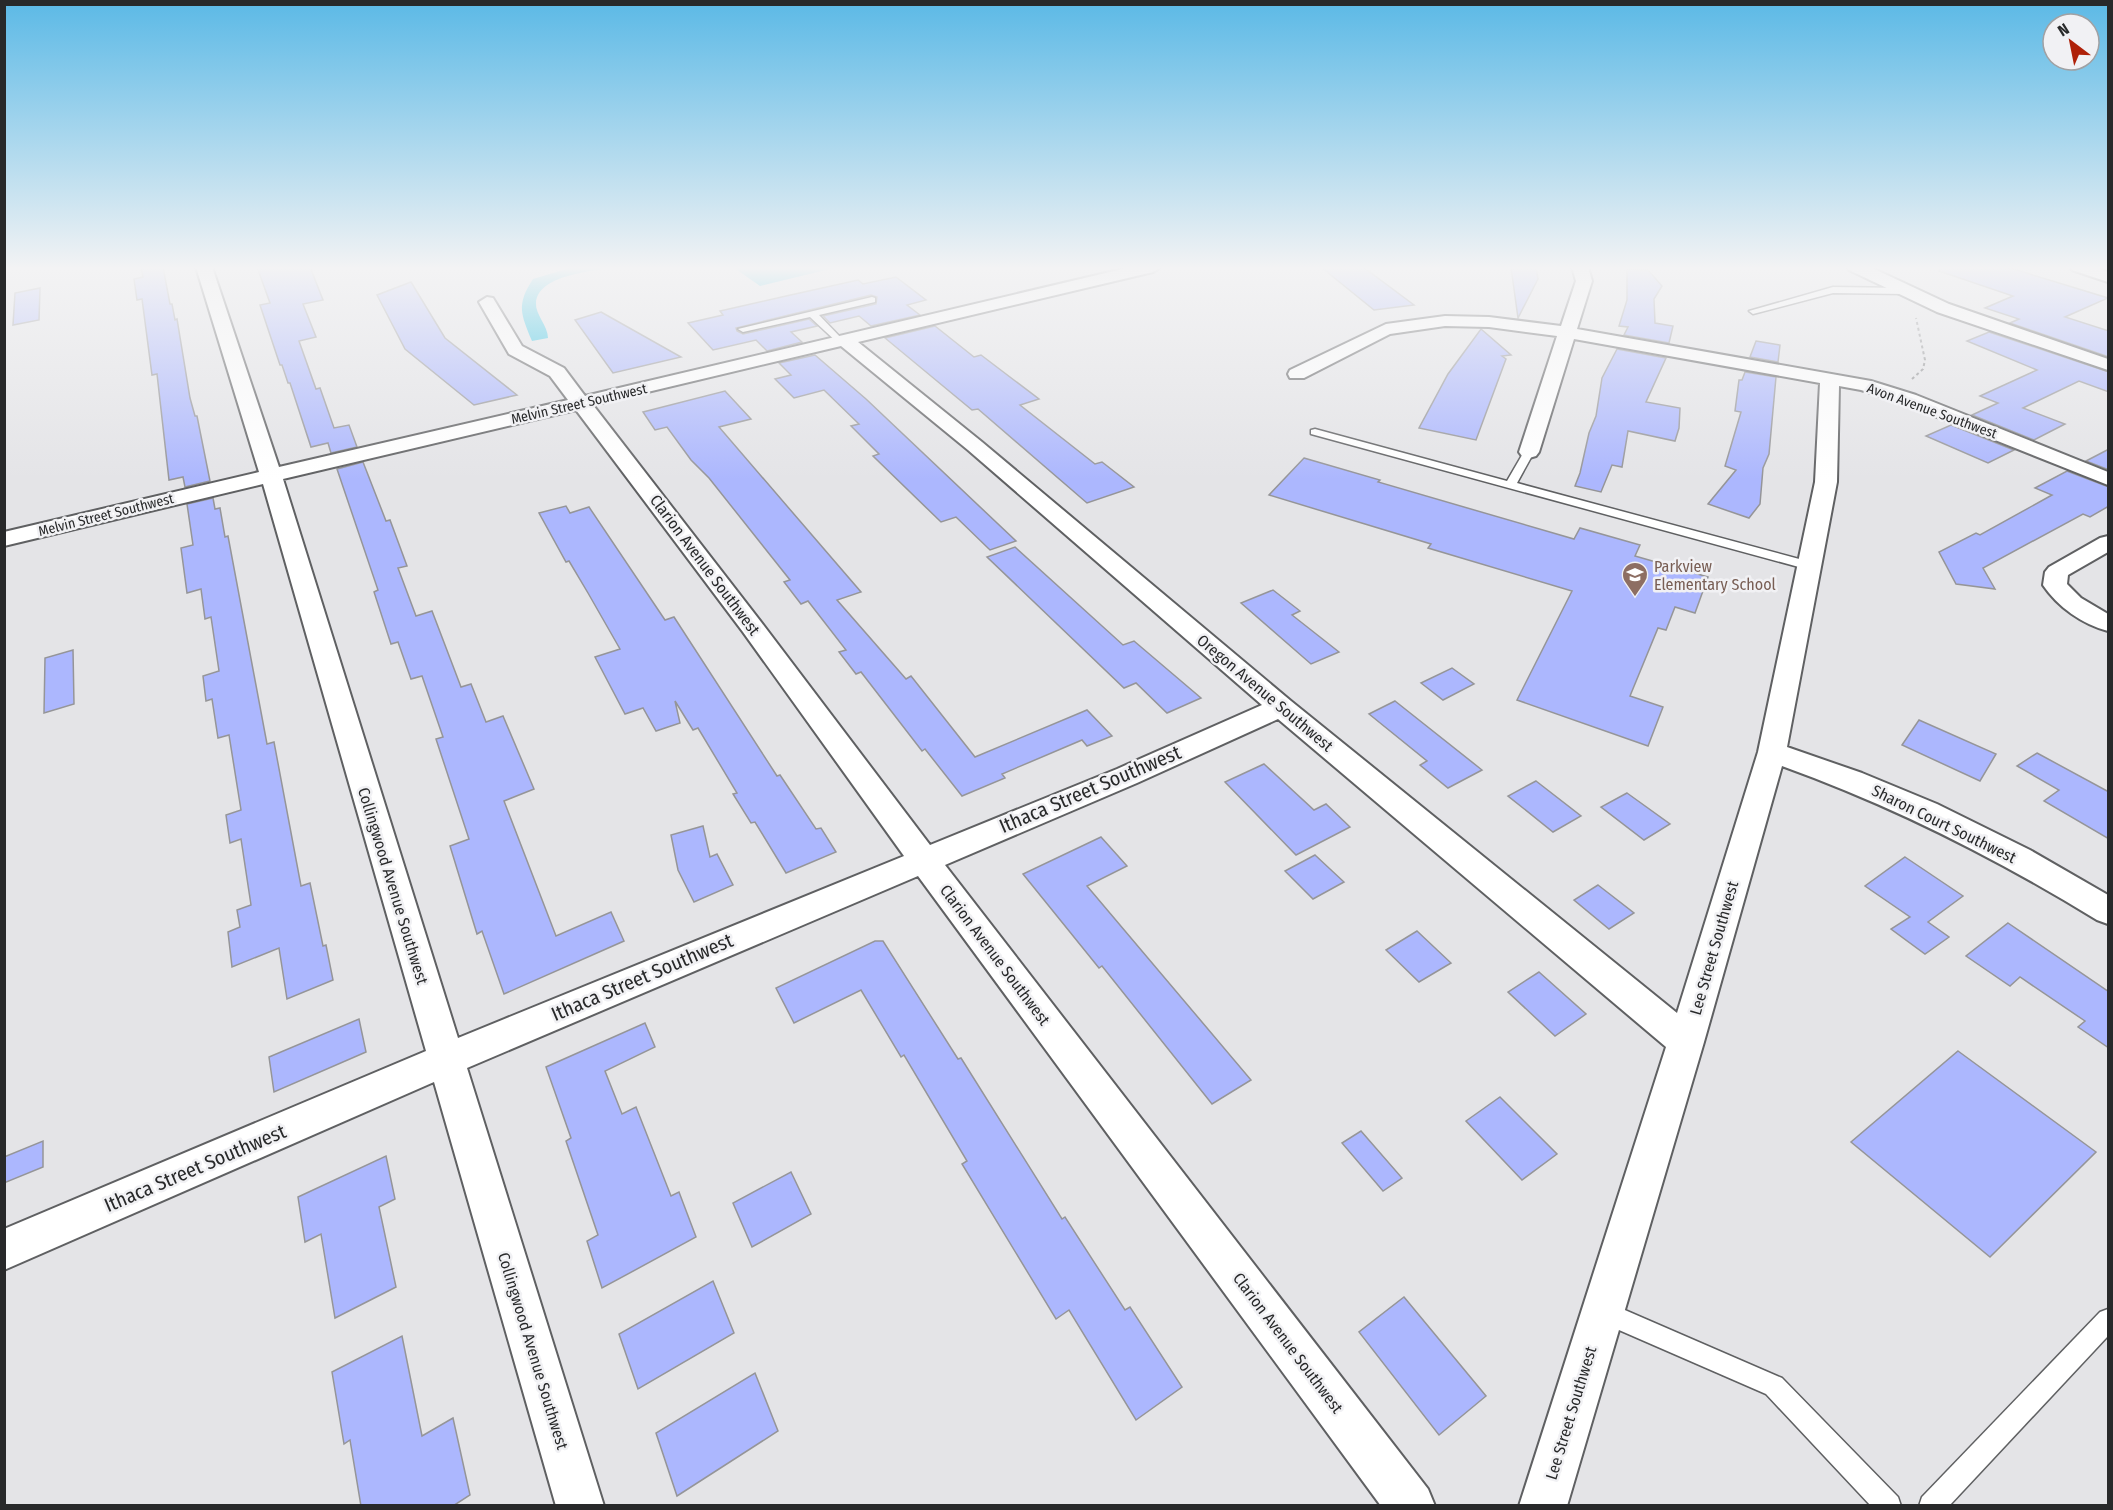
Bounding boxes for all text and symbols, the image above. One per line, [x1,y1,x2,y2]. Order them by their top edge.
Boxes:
north arrow [2041,12,2101,72]
text: N [2054,19,2072,40]
street label: Melvin Street Southwest [509,380,649,428]
street label: Avon Avenue Southwest [1865,380,2000,443]
street label: Melvin Street Southwest [37,490,176,540]
street label: Clarion Avenue Southwest [646,491,764,640]
place label: Parkview Elementary School [1654,557,1776,594]
school or university icon: Parkview Elementary School [1620,560,1650,598]
street label: Oregon Avenue Southwest [1193,631,1337,756]
street label: Ithaca Street Southwest [996,740,1185,838]
street label: Sharon Court Southwest [1869,781,2020,867]
street label: Collingwood Avenue Southwest [354,785,432,988]
street label: Lee Street Southwest [1686,878,1742,1017]
street label: Clarion Avenue Southwest [936,881,1054,1030]
street label: Ithaca Street Southwest [548,928,737,1026]
street label: Ithaca Street Southwest [101,1119,290,1217]
street label: Collingwood Avenue Southwest [494,1250,572,1453]
street label: Clarion Avenue Southwest [1229,1269,1347,1418]
street label: Lee Street Southwest [1542,1343,1601,1482]

